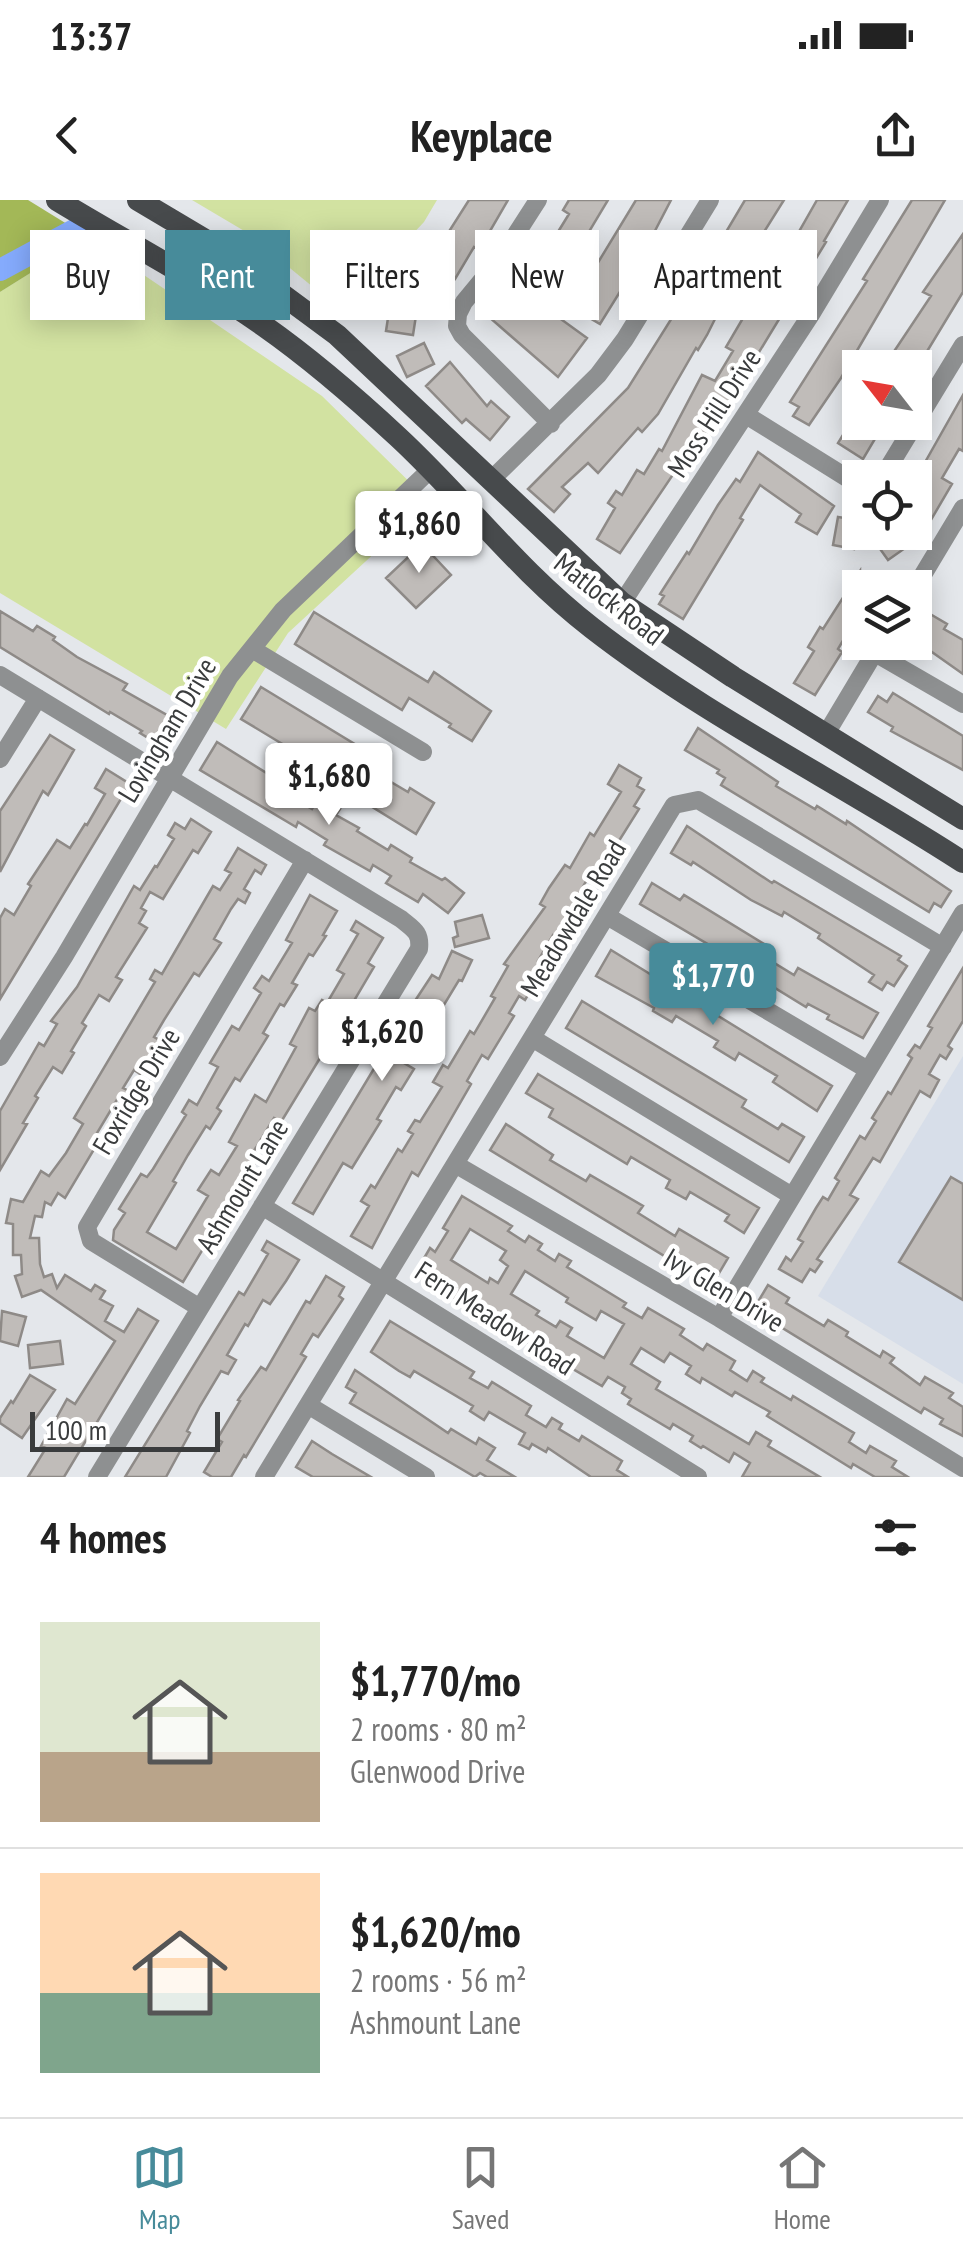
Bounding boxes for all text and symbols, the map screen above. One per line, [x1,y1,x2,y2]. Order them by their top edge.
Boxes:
text: 13:37 [50,11,132,60]
text: Keyplace [410,106,553,164]
icon: back [40,108,95,163]
icon: share [868,108,923,163]
chip: Buy [30,230,145,320]
chip: Rent [165,230,290,320]
chip: Filters [310,230,455,320]
chip: New [475,230,599,320]
chip: Apartment [619,230,817,320]
street label: Moss Hill Drive [658,342,769,484]
north arrow [842,350,932,440]
map controls [842,350,932,660]
button: locate [842,460,932,550]
pin: $1,860 [338,491,500,576]
text: $1,860 [377,502,461,544]
street label: Matlock Road [547,544,672,653]
button: layers [842,570,932,660]
street label: Lovingham Drive [109,651,224,809]
pin: $1,680 [248,743,410,828]
text: $1,680 [287,754,371,796]
street label: Meadowdale Road [511,833,634,1003]
pin: $1,770 [632,943,794,1028]
text: $1,770 [671,954,755,996]
pin: $1,620 [301,999,463,1084]
text: $1,620 [340,1010,424,1052]
street label: Foxridge Drive [83,1021,188,1161]
street label: Ashmount Lane [187,1112,296,1259]
street label: Ivy Glen Drive [657,1239,791,1340]
street label: Fern Meadow Road [408,1252,582,1383]
scale bar [30,1407,220,1452]
text: 100 m [45,1411,107,1448]
text: 4 homes [40,1510,167,1565]
icon: filters [868,1510,923,1565]
text: $1,770/mo [350,1653,521,1708]
icon: home [120,1662,240,1782]
text: 2 rooms · 80 m² [350,1708,527,1750]
text: Glenwood Drive [350,1750,526,1792]
text: $1,620/mo [350,1904,521,1959]
icon: home [120,1913,240,2033]
text: 2 rooms · 56 m² [350,1959,527,2001]
text: Ashmount Lane [350,2001,521,2043]
tab: Map [132,2140,187,2237]
tab: Saved [452,2140,509,2237]
tab: Home [774,2140,831,2237]

